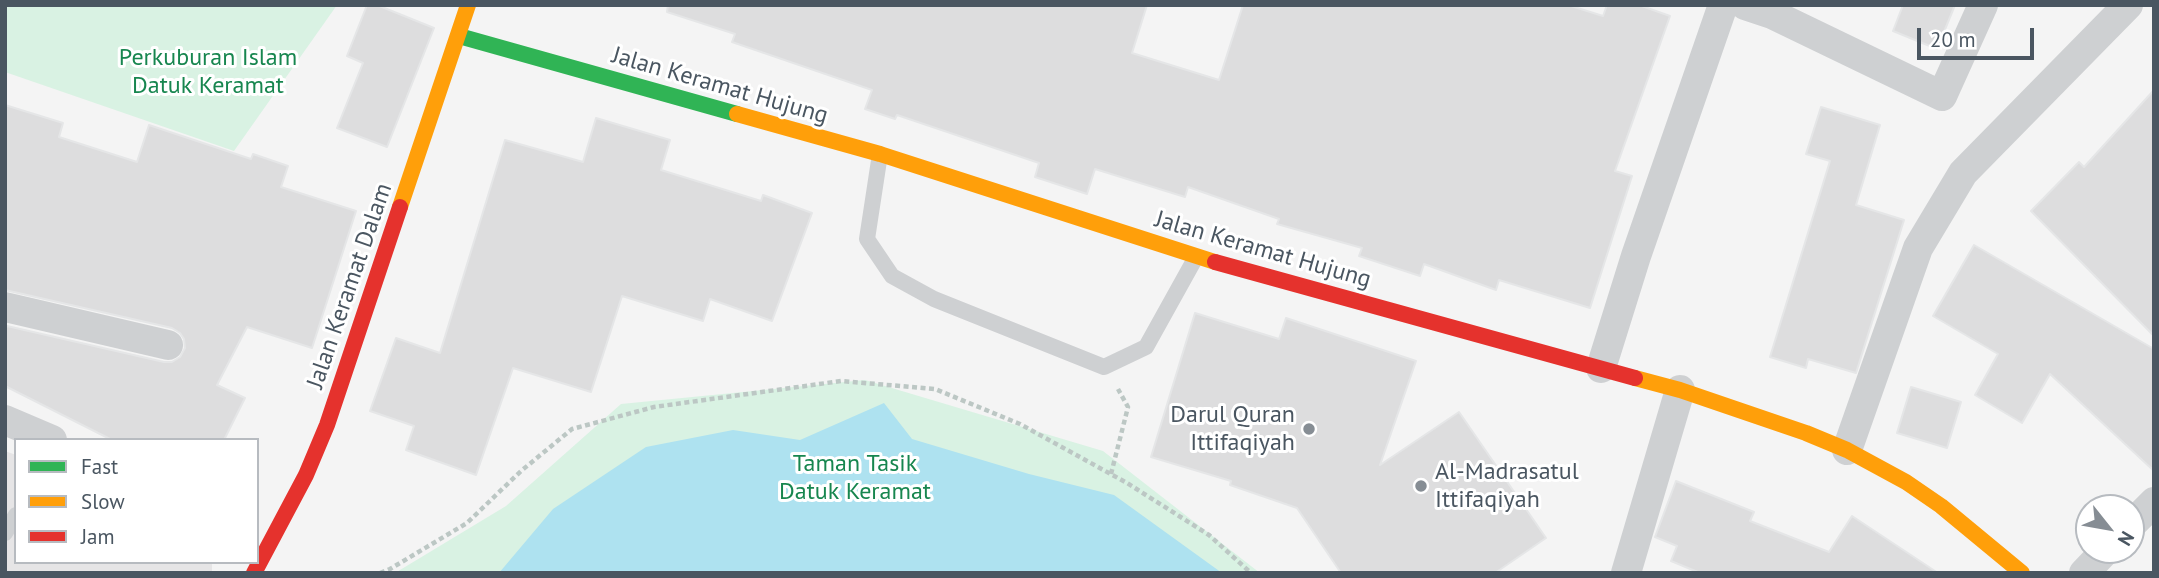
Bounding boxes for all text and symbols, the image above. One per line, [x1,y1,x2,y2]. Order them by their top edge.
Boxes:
scale bar [1921,14,2038,58]
text: 20 m [1930,26,1976,53]
street label: Jalan Keramat Hujung [609,41,831,131]
park label: Perkuburan Islam Datuk Keramat [119,44,297,100]
street label: Jalan Keramat Dalam [301,180,399,392]
street label: Jalan Keramat Hujung [1152,205,1374,295]
place label: Darul Quran Ittifaqiyah [1170,401,1295,457]
marker: Darul Quran Ittifaqiyah [1301,421,1317,437]
legend [14,438,259,564]
park label: Taman Tasik Datuk Keramat [779,450,931,506]
text: Fast [81,453,118,480]
place label: Al-Madrasatul Ittifaqiyah [1435,458,1579,514]
marker: Al-Madrasatul Ittifaqiyah [1413,478,1429,494]
text: Slow [81,488,125,515]
north arrow [2075,494,2145,564]
text: Jam [81,523,115,550]
text: N [2113,527,2140,550]

